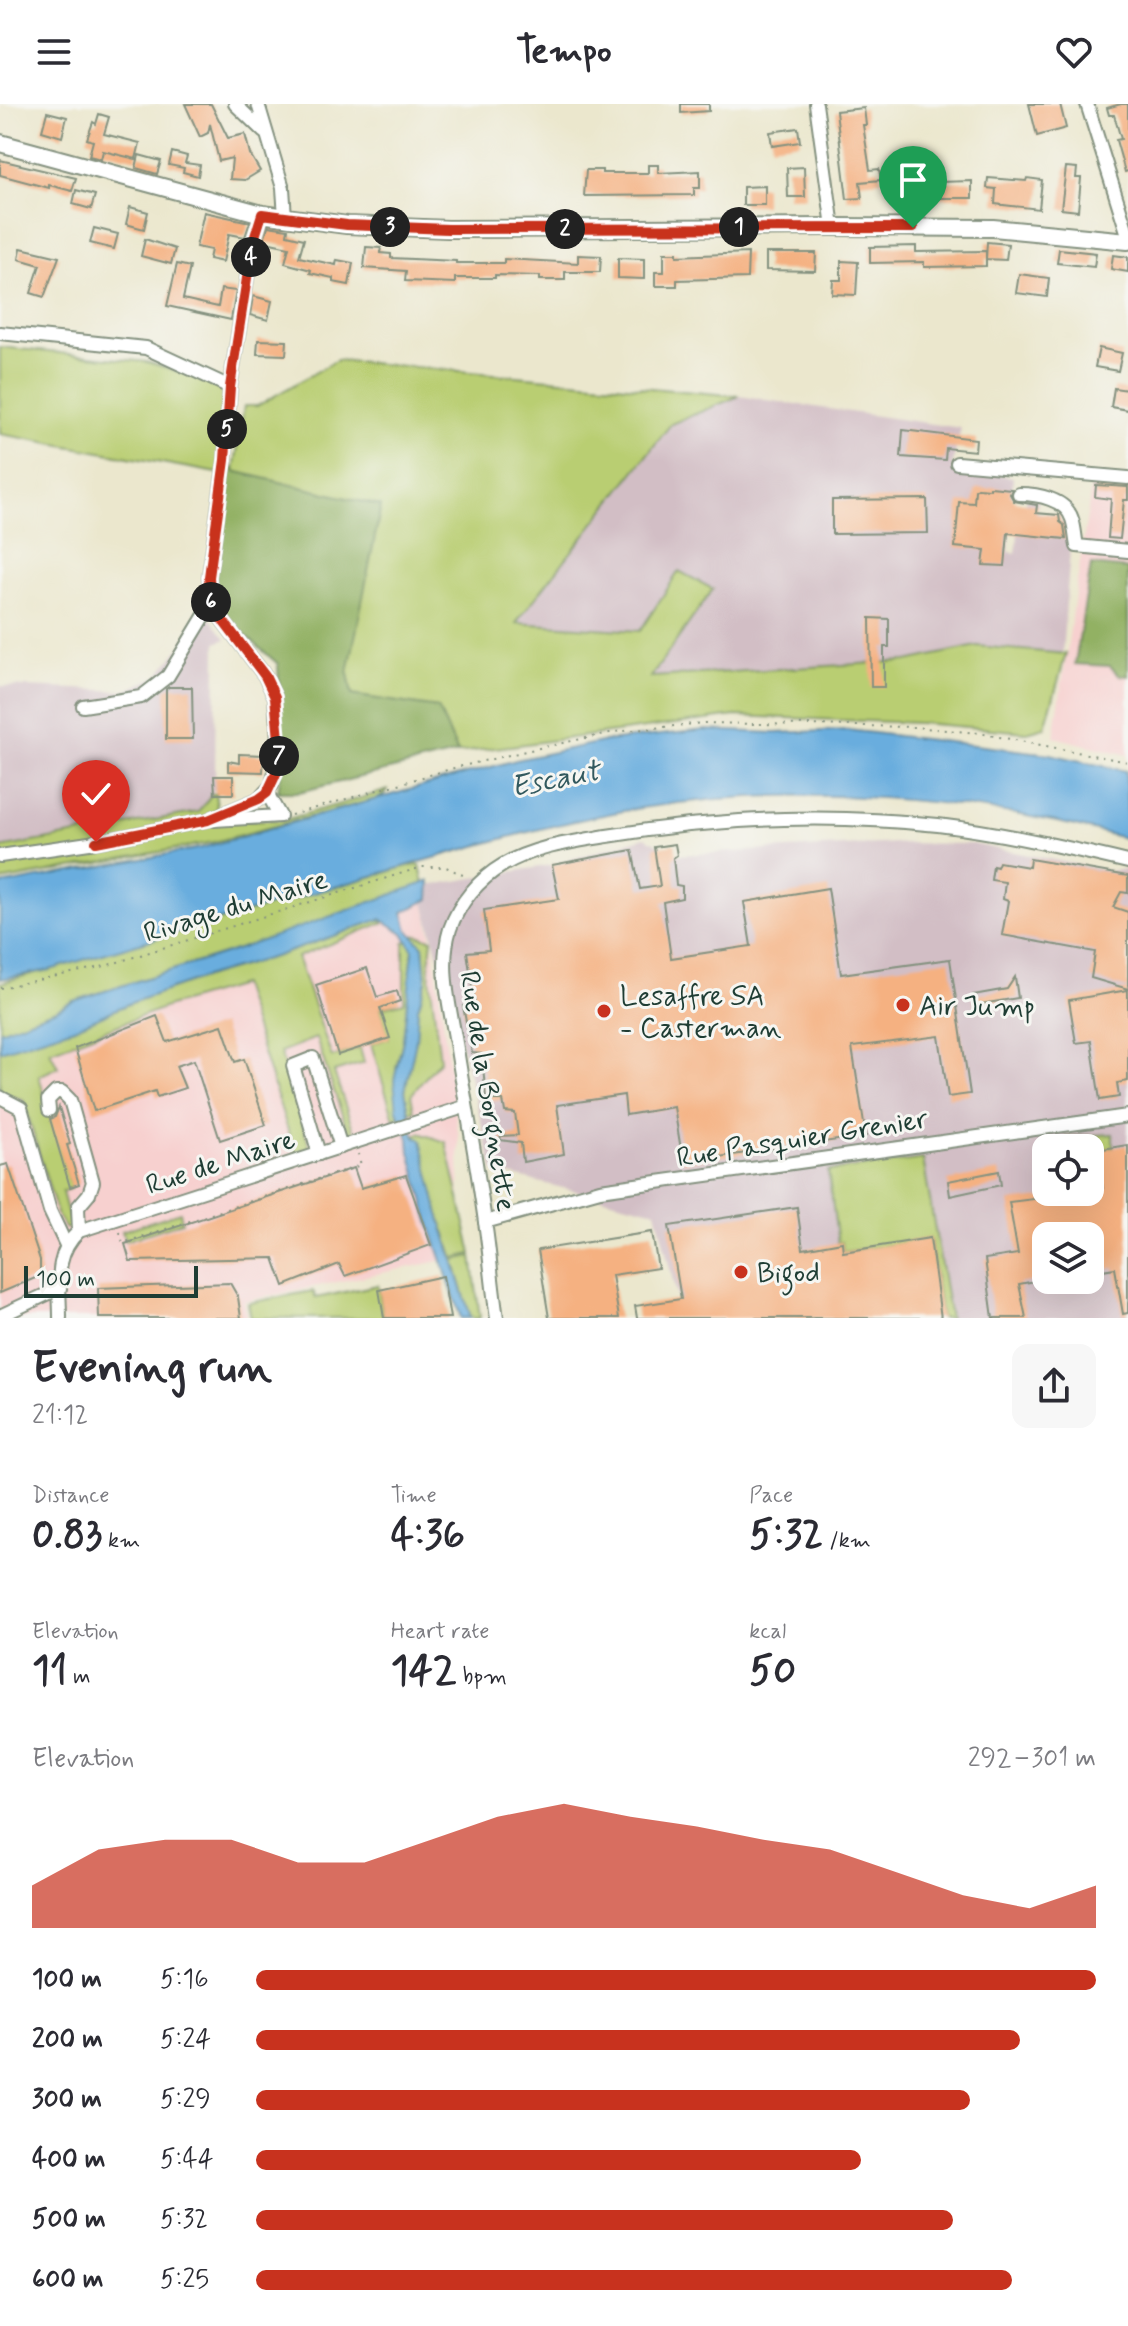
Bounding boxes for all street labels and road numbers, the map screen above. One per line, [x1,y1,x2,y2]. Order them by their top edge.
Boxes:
street label: Rivage du Maire [139,862,333,955]
street label: Rue de la Borgnette [446,969,524,1215]
street label: Rue Pasquier Grenier [674,1101,931,1178]
street label: Rue de Maire [141,1122,300,1205]

